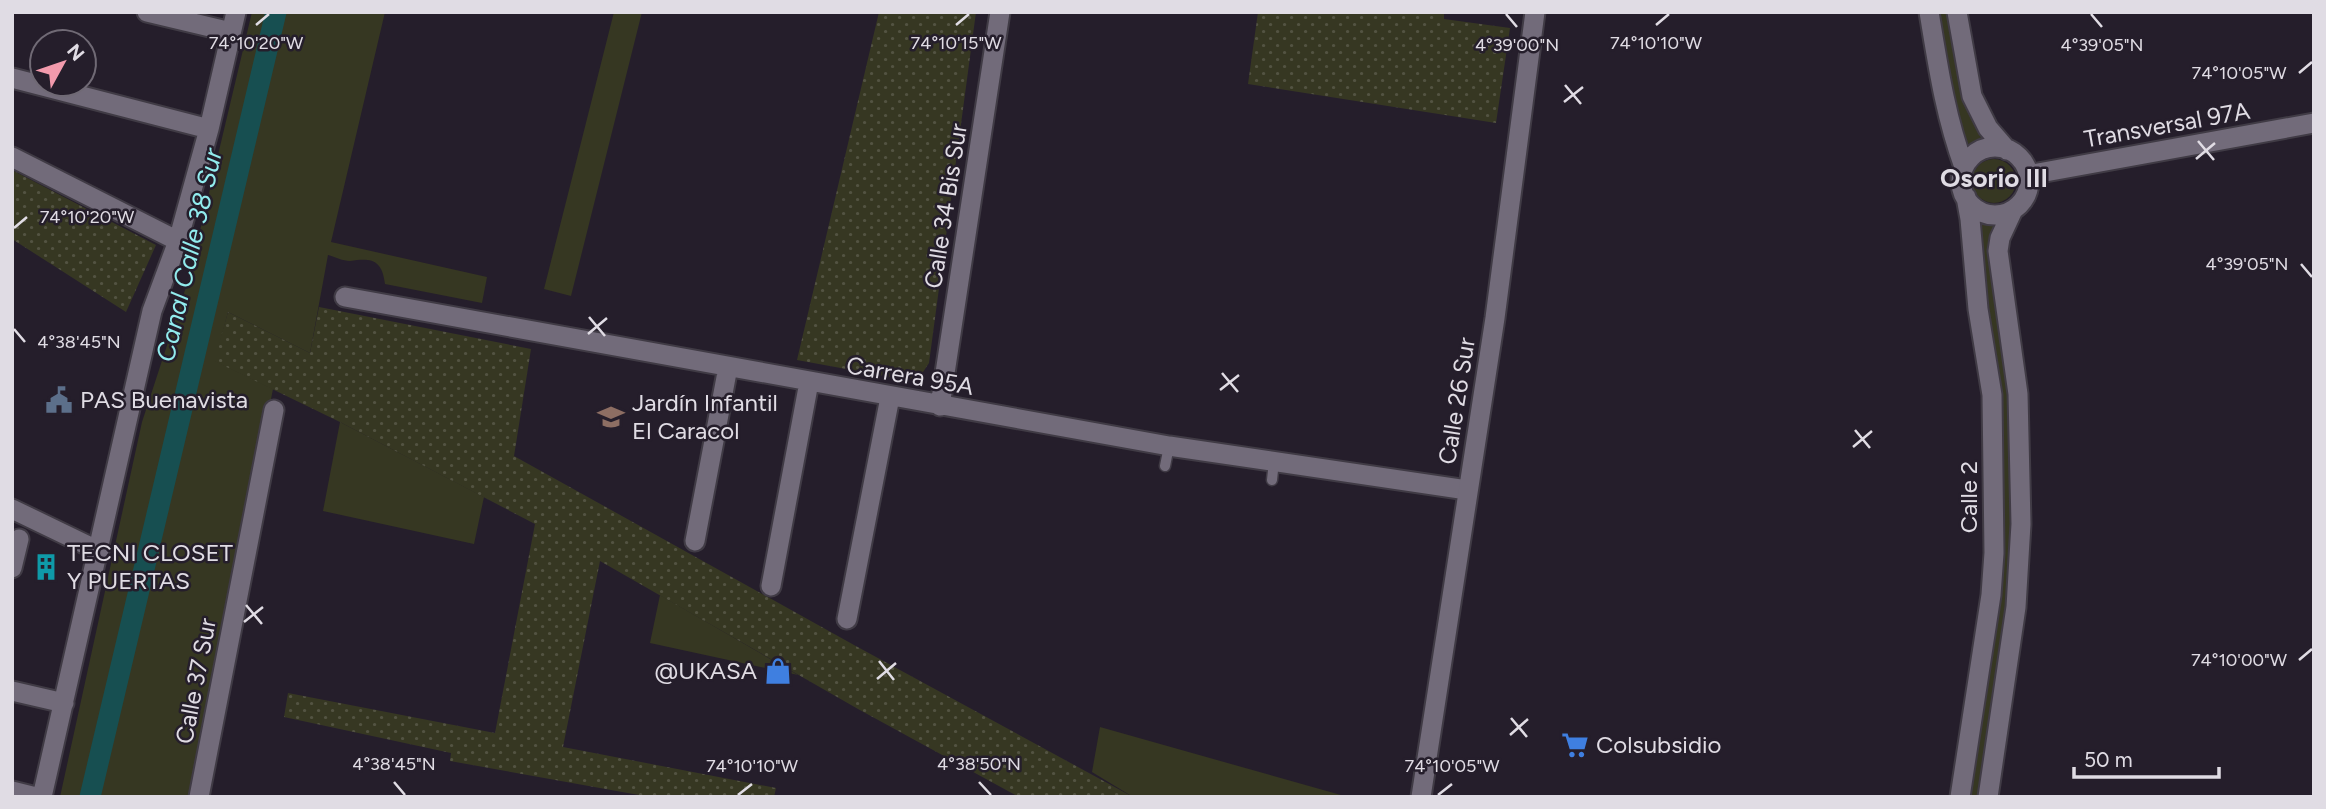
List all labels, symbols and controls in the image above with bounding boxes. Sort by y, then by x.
north arrow [28,28,98,98]
text: 74°10'20"W [209,32,304,54]
text: 74°10'15"W [911,32,1002,54]
text: 74°10'10"W [1610,32,1703,54]
text: 4°39'00"N [1475,34,1559,56]
text: 4°39'05"N [2061,34,2143,56]
text: N [62,39,89,65]
text: 74°10'05"W [2192,62,2287,84]
street label: Transversal 97A [2082,96,2253,153]
street label: Calle 34 Bis Sur [918,121,973,290]
water label: Canal Calle 38 Sur [149,144,229,365]
district label: Osorio III [1940,162,2048,194]
text: 74°10'20"W [40,206,135,228]
text: 4°39'05"N [2206,253,2288,275]
text: 4°38'45"N [37,331,121,353]
street label: Calle 26 Sur [1432,335,1481,467]
street label: Carrera 95A [844,350,977,401]
public building icon: PAS Buenavista [44,385,74,415]
place label: PAS Buenavista [80,385,248,414]
place label: Jardín Infantil El Caracol [632,388,778,445]
school or university icon: Jardín Infantil El Caracol [596,402,626,432]
street label: Calle 2 [1954,461,1983,533]
place label: TECNI CLOSET Y PUERTAS [67,538,233,595]
building icon: TECNI CLOSET Y PUERTAS [31,552,61,582]
street label: Calle 37 Sur [169,616,222,746]
text: 74°10'00"W [2191,649,2288,671]
place label: @UKASA [654,656,758,685]
shop icon: @UKASA [763,656,793,686]
supermarket icon: Colsubsidio [1560,730,1590,760]
place label: Colsubsidio [1596,730,1721,759]
scale bar [2074,736,2219,780]
text: 50 m [2084,747,2133,772]
text: 4°38'45"N [352,753,436,775]
text: 4°38'50"N [937,753,1021,775]
text: 74°10'10"W [706,755,799,777]
text: 74°10'05"W [1405,755,1500,777]

